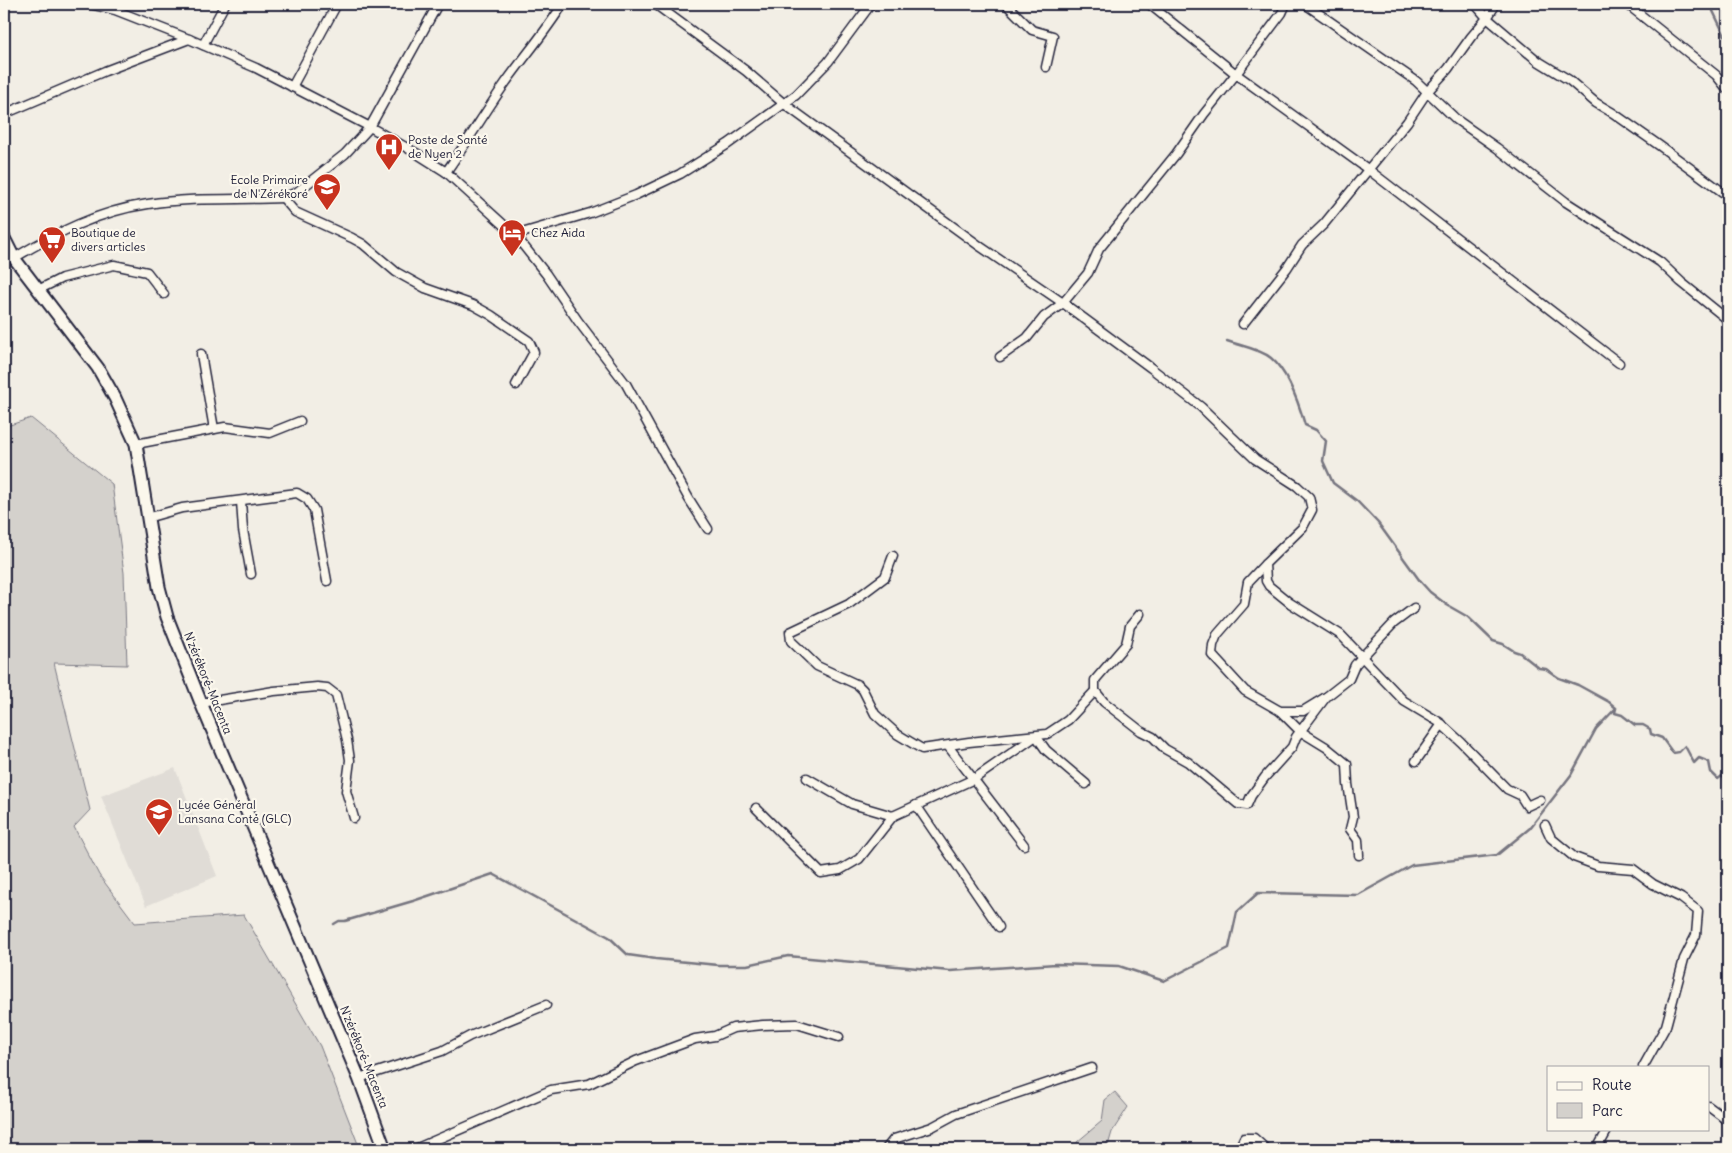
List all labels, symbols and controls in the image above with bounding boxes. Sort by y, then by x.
hospital icon: Poste de Santé de Nyen 2 [374,132,404,171]
place label: Poste de Santé de Nyen 2 [408,132,487,161]
place label: Ecole Primaire de N'Zérékoré [231,172,308,201]
school or university icon: Ecole Primaire de N'Zérékoré [312,172,342,211]
hotel icon: Chez Aida [497,218,527,257]
supermarket icon: Boutique de divers articles [37,225,67,264]
place label: Boutique de divers articles [71,225,145,254]
place label: Chez Aida [531,225,585,240]
street label: N'zérékoré-Macenta [181,629,236,736]
school or university icon: Lycée Général Lansana Conté (GLC) [144,797,174,836]
place label: Lycée Général Lansana Conté (GLC) [178,797,292,826]
street label: N'zérékoré-Macenta [337,1003,392,1110]
legend [1547,1066,1710,1130]
text: Route [1592,1075,1632,1094]
text: Parc [1592,1101,1623,1120]

